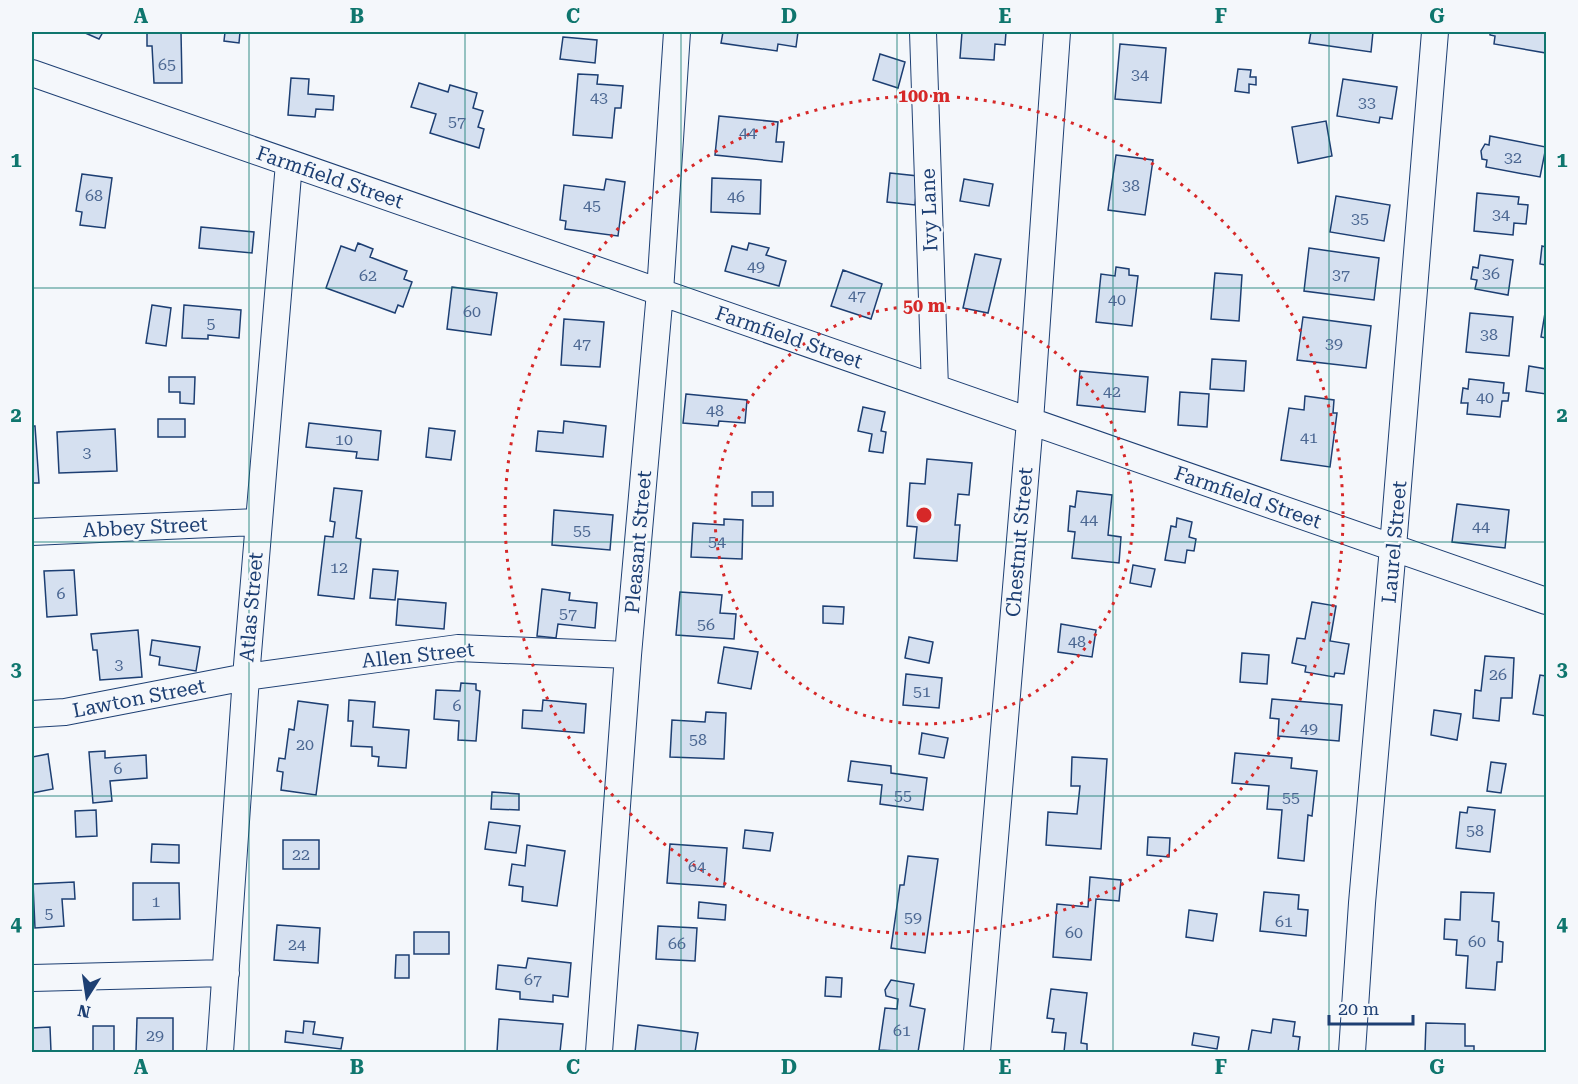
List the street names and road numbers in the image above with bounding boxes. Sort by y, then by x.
street label: Farmfield Street [253,141,407,214]
street label: Ivy Lane [916,168,942,252]
street label: Farmfield Street [712,301,866,374]
street label: Farmfield Street [1171,461,1325,534]
street label: Chestnut Street [1000,466,1038,618]
street label: Pleasant Street [620,469,656,615]
street label: Laurel Street [1377,479,1411,604]
street label: Abbey Street [82,512,209,542]
street label: Atlas Street [234,551,268,663]
street label: Allen Street [361,637,476,673]
street label: Lawton Street [70,673,208,723]

